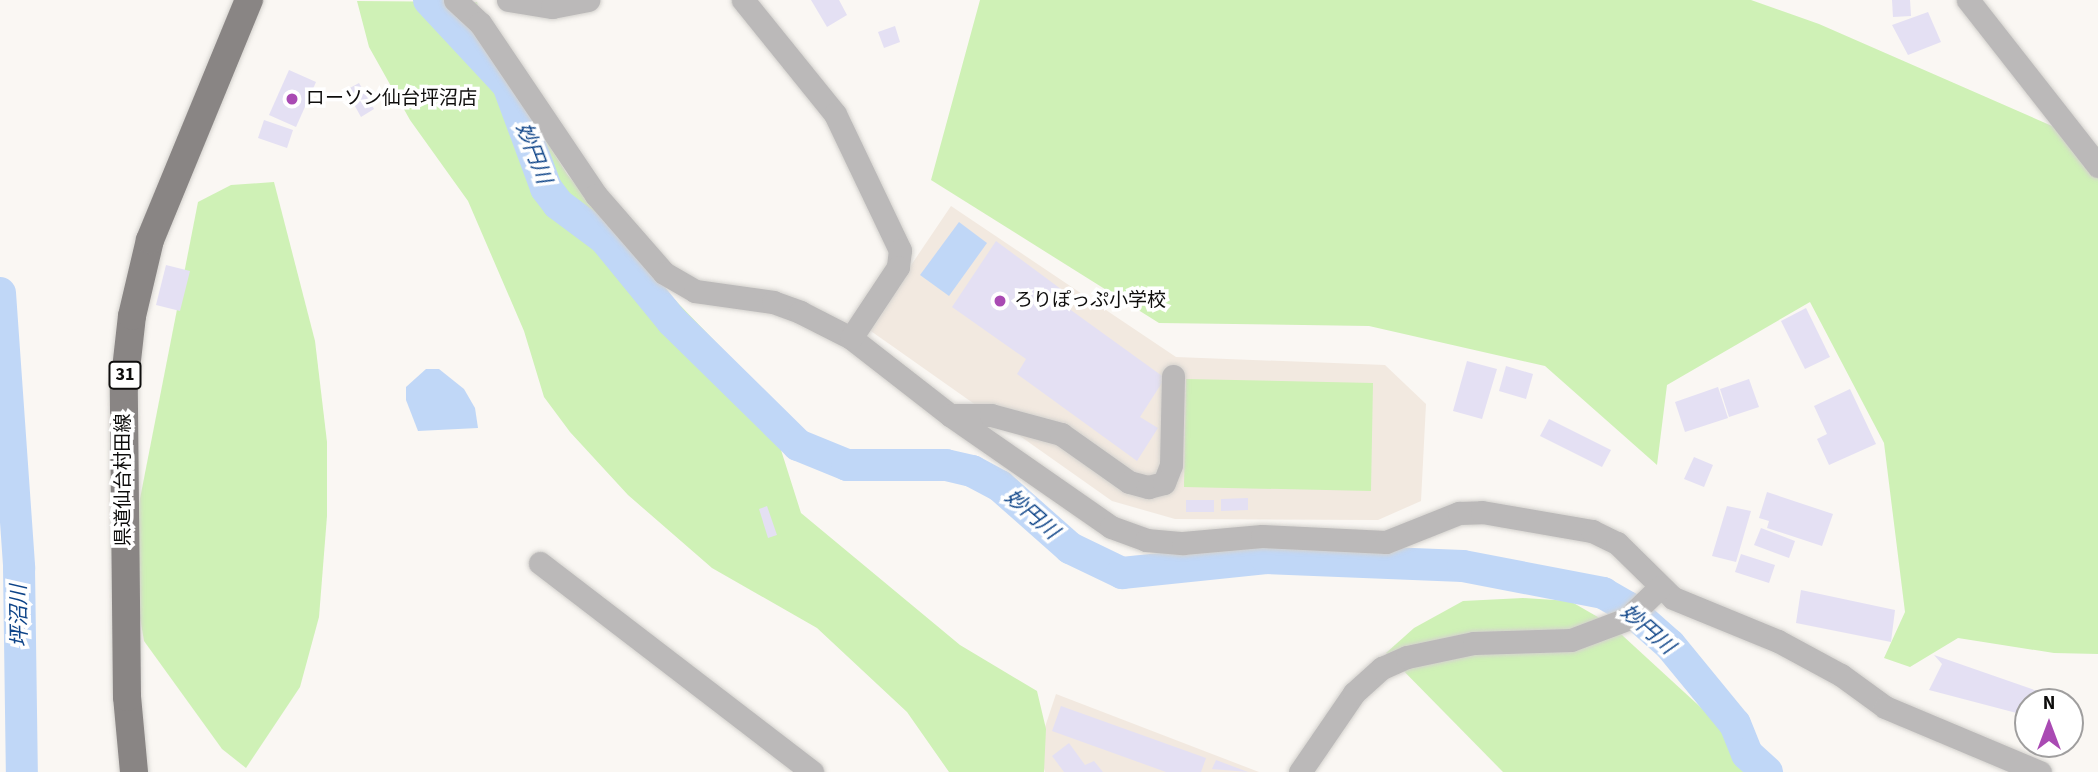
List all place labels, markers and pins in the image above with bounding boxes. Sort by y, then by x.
place label: ローソン仙台坪沼店 [306,88,477,110]
marker: ローソン仙台坪沼店 [284,91,300,107]
place label: ろりぽっぷ小学校 [1014,290,1166,312]
marker: ろりぽっぷ小学校 [992,293,1008,309]

